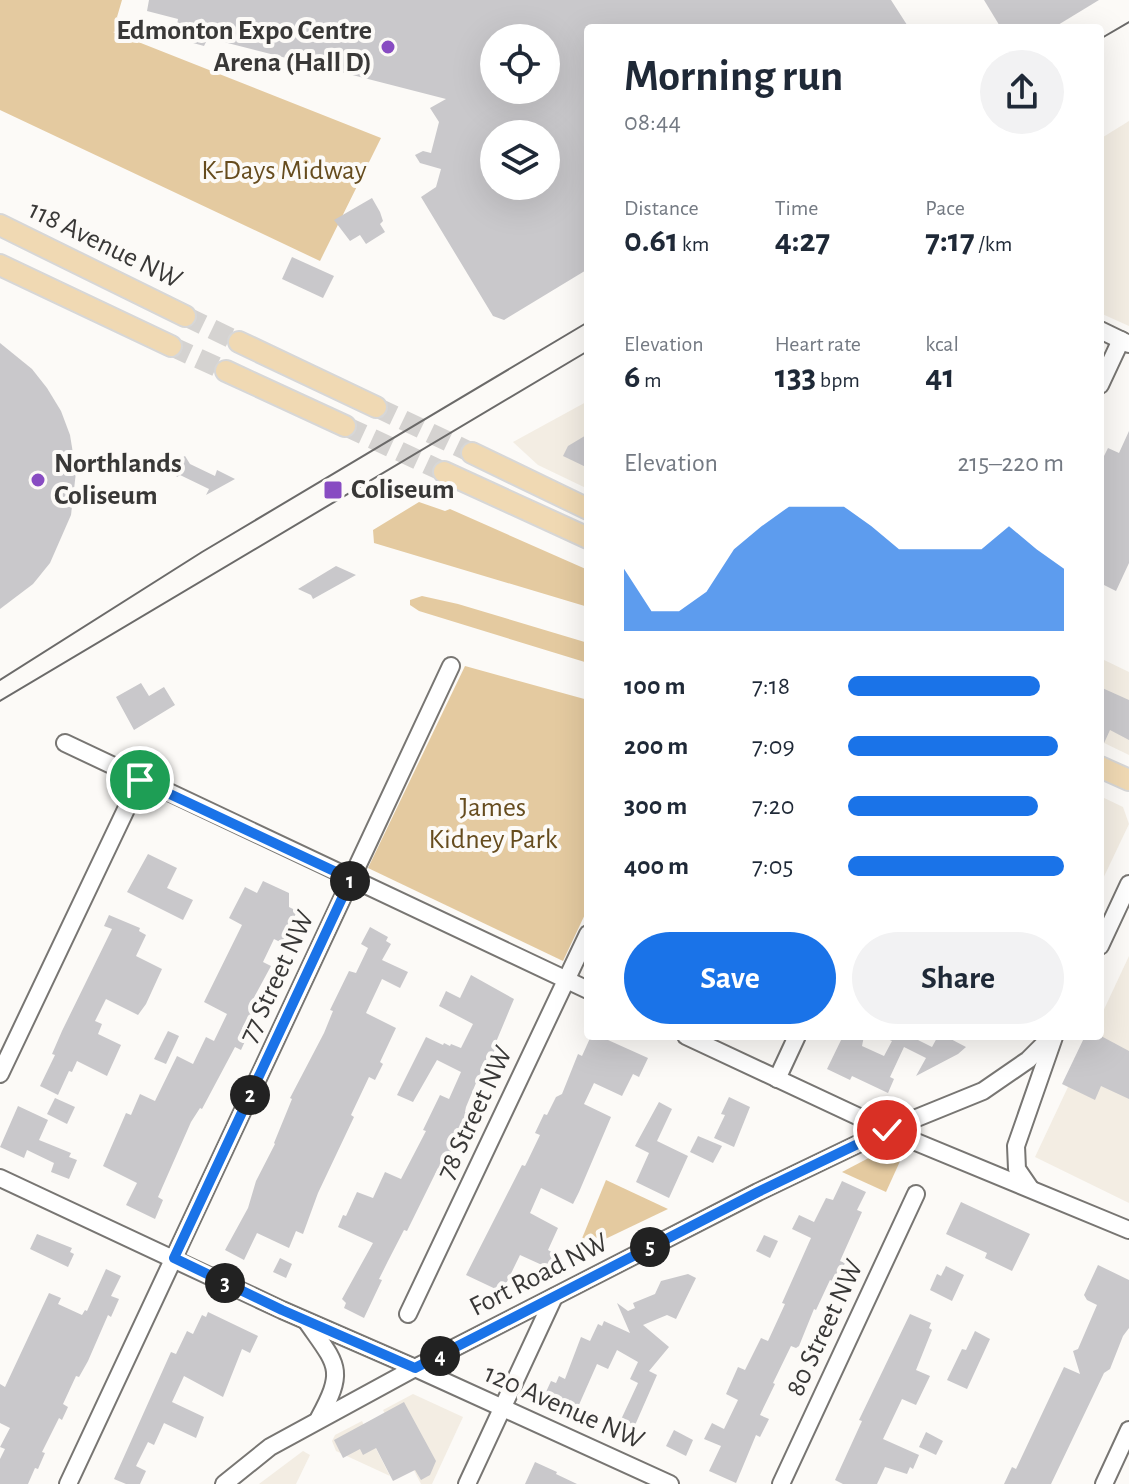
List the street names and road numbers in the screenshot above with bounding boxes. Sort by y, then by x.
street label: 118 Avenue NW [24,196,186,294]
street label: 77 Street NW [234,907,320,1047]
street label: 78 Street NW [432,1042,518,1184]
street label: Fort Road NW [465,1228,613,1322]
street label: 80 Street NW [781,1256,869,1400]
street label: 120 Avenue NW [480,1359,648,1455]

